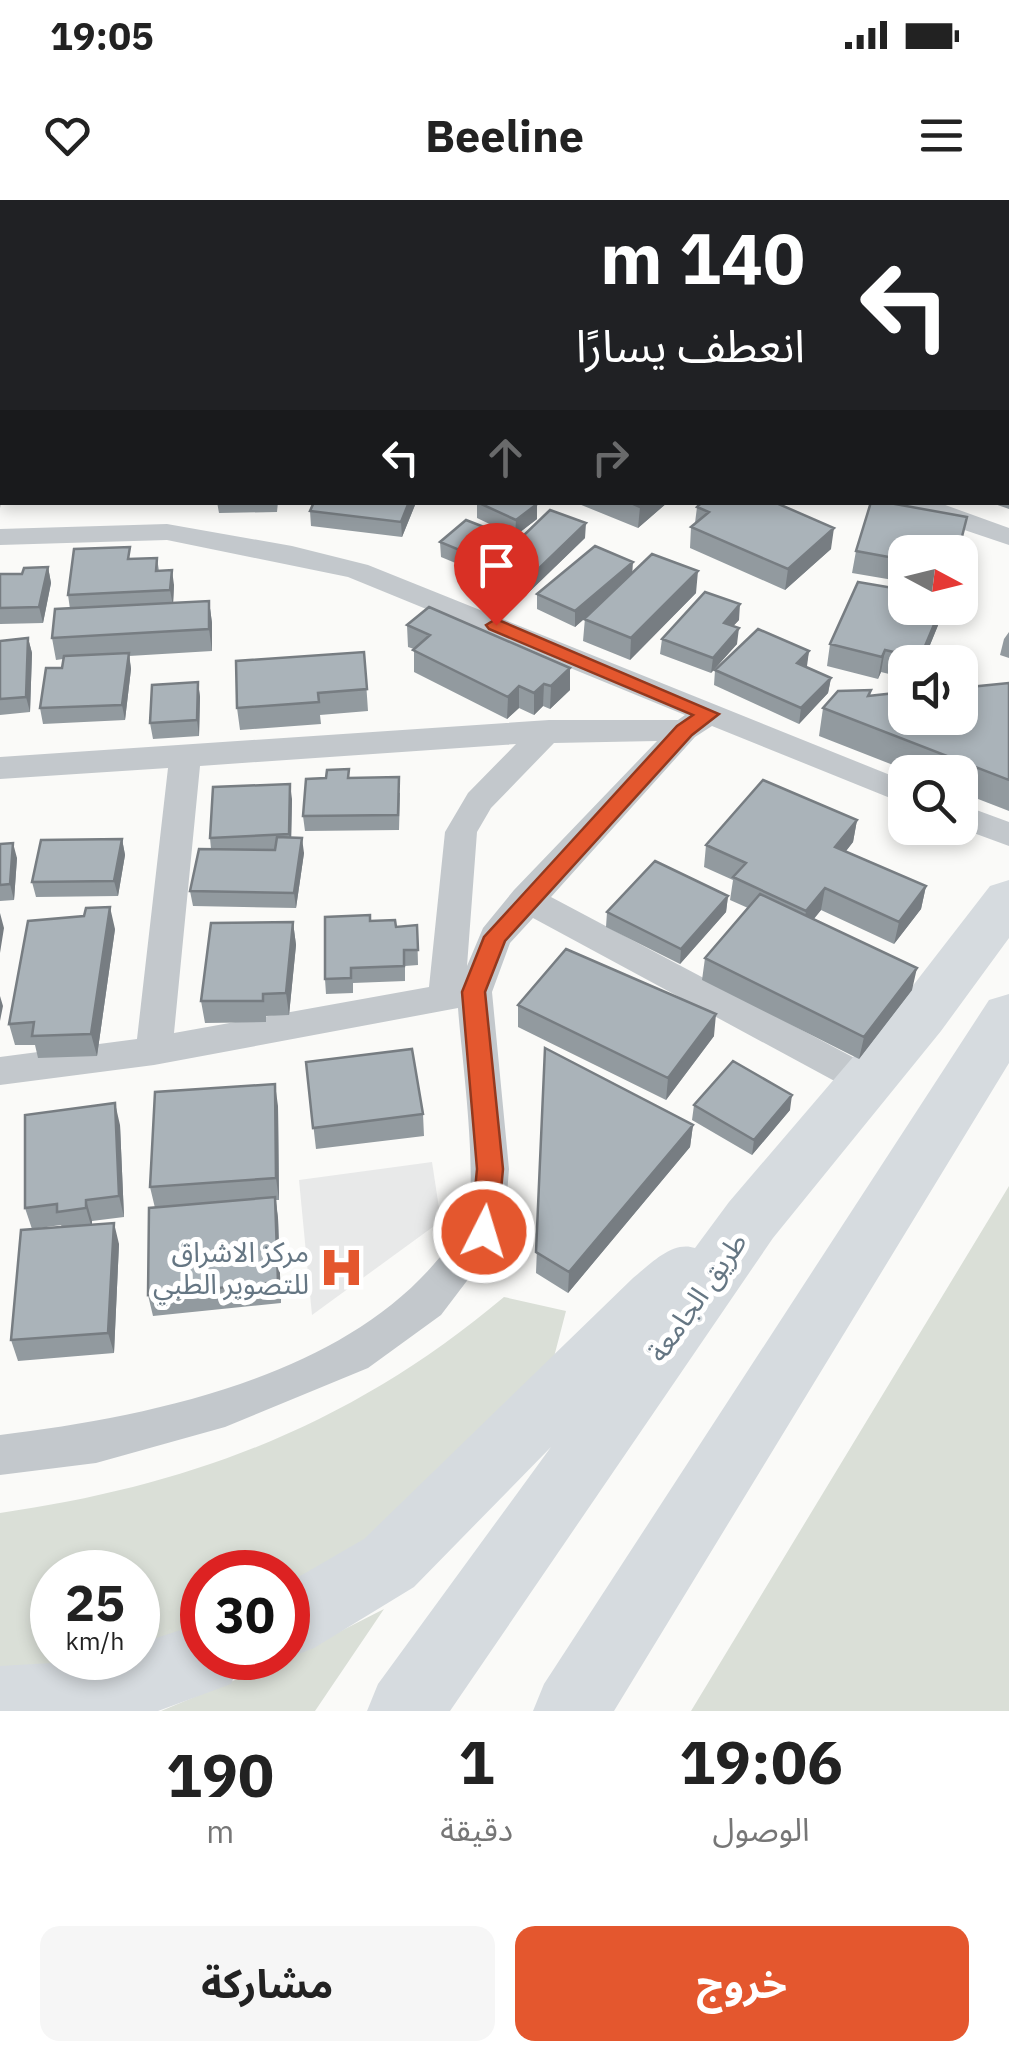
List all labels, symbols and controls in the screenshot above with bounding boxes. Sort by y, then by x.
text: 19:05 [50,11,154,60]
text: Beeline [425,106,584,164]
icon: heart [40,108,95,163]
icon: menu [914,108,969,163]
text: 140 m [600,212,805,303]
icon: left [840,240,970,370]
text: انعطف يسارًا [576,316,805,374]
icon: left [373,430,428,485]
icon: ahead [478,430,533,485]
icon: right [583,430,638,485]
pin [454,523,539,626]
north arrow [888,535,978,625]
map controls [888,535,978,845]
icon: arrive [469,538,524,593]
button: sound [888,645,978,735]
button: search [888,755,978,845]
position arrow [432,1180,536,1284]
street label: طريق الجامعة [639,1225,755,1369]
place label: مركز الاشراق للتصوير الطبي [153,1233,309,1305]
hospital icon: مركز الاشراق للتصوير الطبي [318,1244,366,1292]
speed limit sign: 30 [180,1550,310,1680]
text: 25 [65,1570,125,1635]
text: km/h [66,1624,124,1657]
text: 1 [459,1722,495,1801]
text: 19:06 [679,1722,843,1801]
text: 190 [166,1735,274,1814]
text: دقيقة [440,1808,513,1850]
text: الوصول [712,1808,810,1850]
text: m [206,1810,234,1852]
button: مشاركة [40,1926,495,2041]
button: خروج [515,1926,969,2041]

